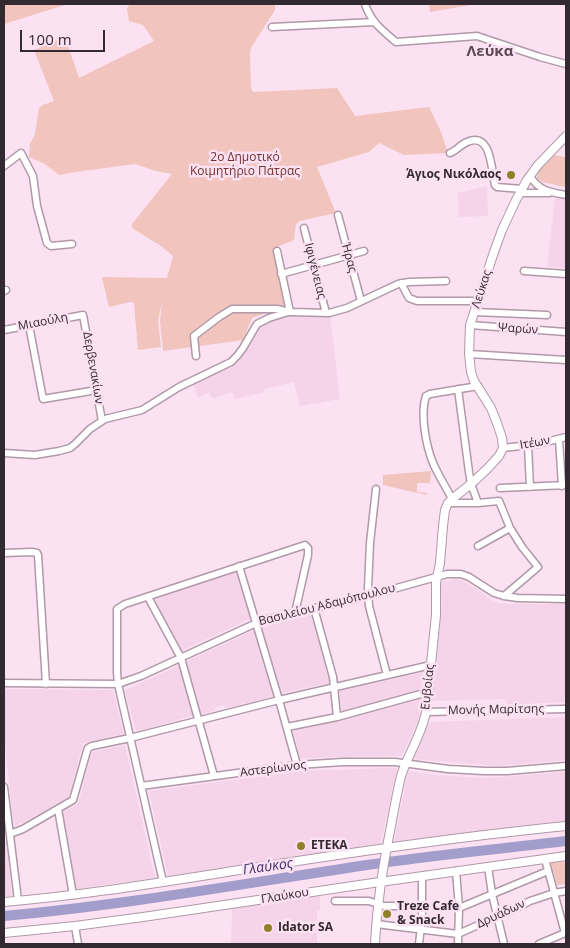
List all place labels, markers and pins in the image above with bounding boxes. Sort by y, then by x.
place label: Άγιος Νικόλαος [406,168,501,182]
marker: Άγιος Νικόλαος [505,169,517,181]
place label: ΕΤΕΚΑ [311,839,348,853]
marker: ΕΤΕΚΑ [295,840,307,852]
place label: Treze Cafe & Snack [397,900,459,928]
marker: Treze Cafe & Snack [381,908,393,920]
place label: Idator SA [278,921,333,935]
marker: Idator SA [262,922,274,934]

